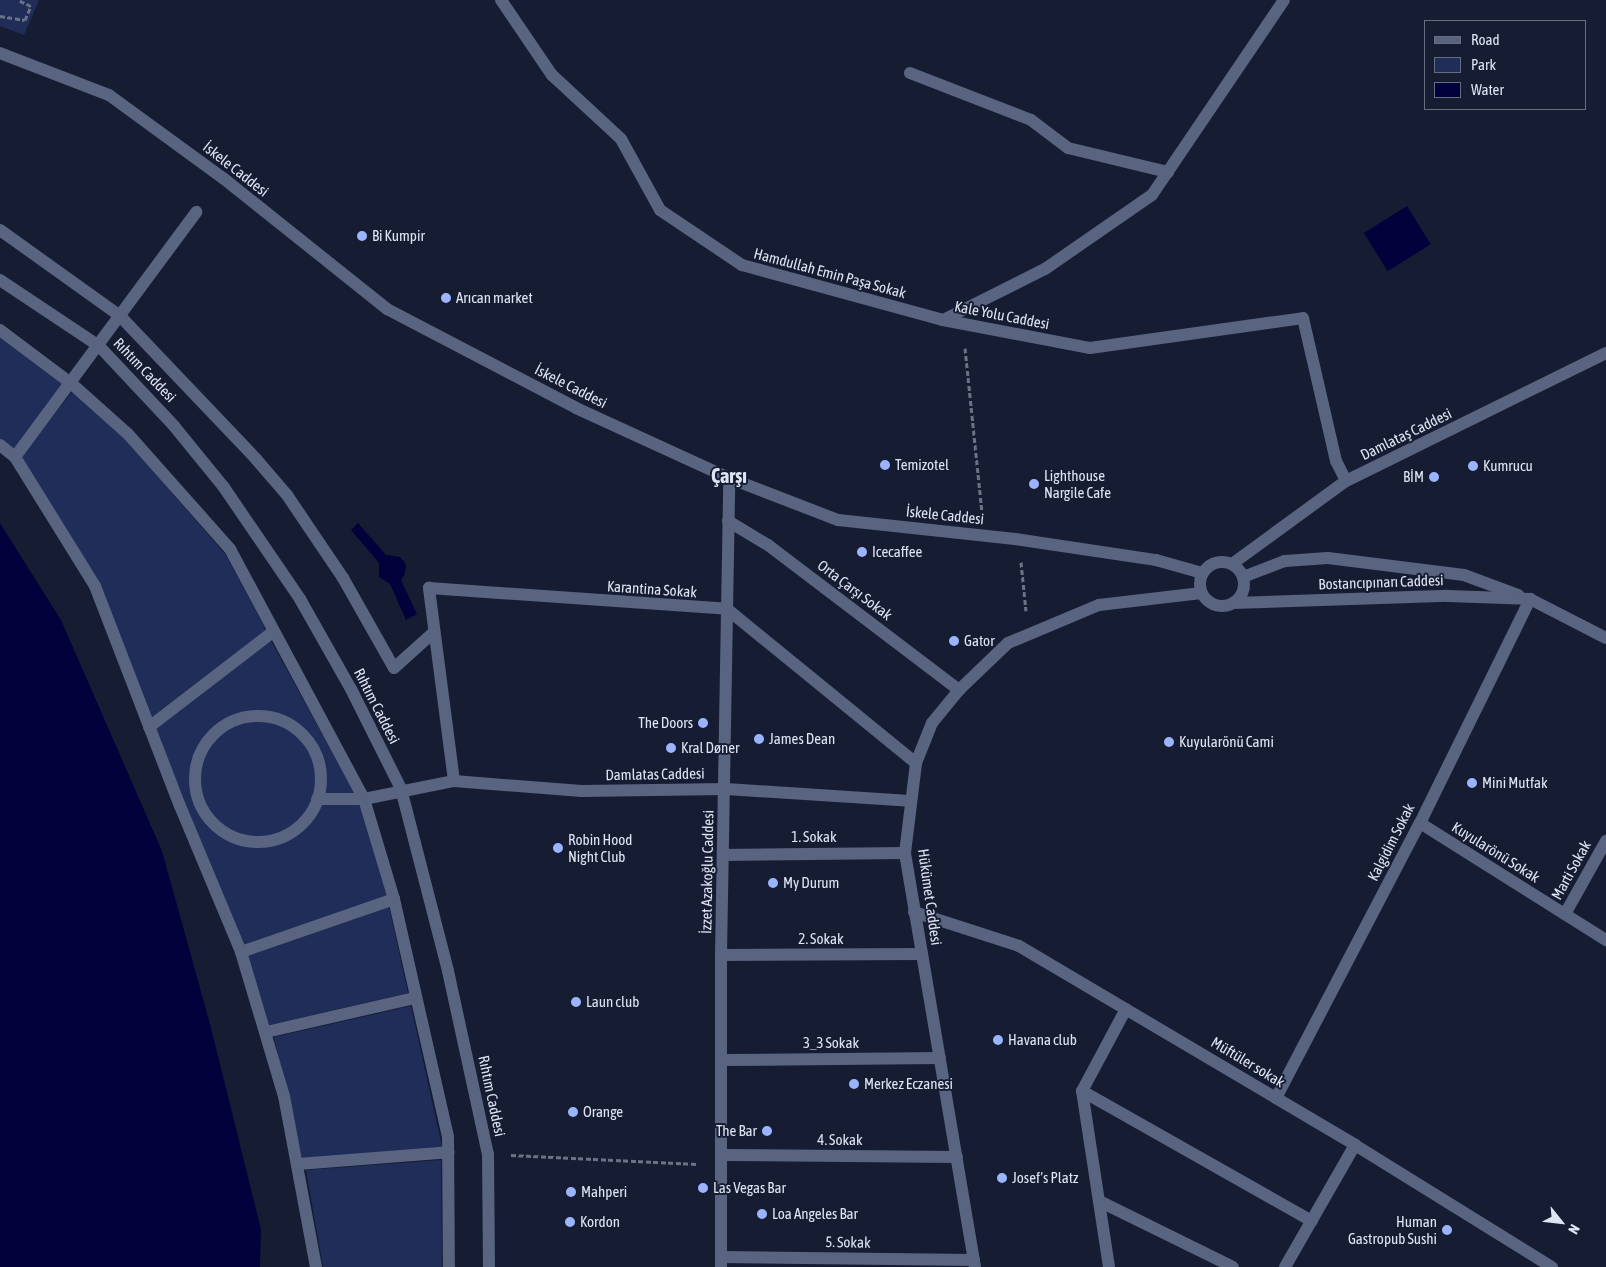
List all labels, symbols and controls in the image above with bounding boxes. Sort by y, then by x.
legend [1424,20,1586,110]
text: Road [1471,31,1500,48]
text: Park [1471,56,1496,73]
text: Water [1471,81,1504,98]
street label: İskele Caddesi [200,138,272,200]
place label: Bi Kumpir [372,227,425,245]
marker: Bi Kumpir [356,230,368,242]
street label: Hamdullah Emin Paşa Sokak [752,244,908,302]
place label: Arıcan market [456,289,533,307]
marker: Arıcan market [440,292,452,304]
street label: Kale Yolu Caddesi [953,297,1051,333]
street label: Rıhtım Caddesi [110,334,180,406]
street label: İskele Caddesi [532,360,610,412]
street label: Damlataş Caddesi [1357,404,1455,464]
place label: Temizotel [895,456,949,474]
place label: Kumrucu [1483,457,1533,475]
marker: Temizotel [879,459,891,471]
marker: Kumrucu [1467,460,1479,472]
district label: Çarşı [711,463,747,487]
place label: Lighthouse Nargile Cafe [1044,466,1111,501]
place label: BİM [1403,468,1424,486]
marker: BİM [1428,471,1440,483]
marker: Lighthouse Nargile Cafe [1028,478,1040,490]
street label: İskele Caddesi [905,502,985,528]
place label: Icecaffee [872,543,922,561]
marker: Icecaffee [856,546,868,558]
street label: Orta Çarşı Sokak [814,556,896,624]
street label: Bostancıpınarı Caddesi [1318,571,1444,593]
street label: Karantina Sokak [606,577,698,601]
place label: Gator [964,632,995,650]
marker: Gator [948,635,960,647]
street label: Rıhtım Caddesi [350,665,404,747]
place label: The Doors [638,714,693,732]
marker: The Doors [697,717,709,729]
place label: James Dean [769,730,835,748]
marker: James Dean [753,733,765,745]
place label: Kuyularönü Cami [1179,733,1274,751]
marker: Kuyularönü Cami [1163,736,1175,748]
place label: Kral Døner [681,739,739,757]
marker: Kral Døner [665,742,677,754]
street label: Damlatas Caddesi [605,764,705,784]
place label: Mini Mutfak [1482,774,1548,792]
marker: Mini Mutfak [1466,777,1478,789]
street label: Kalgidim Sokak [1364,800,1418,884]
street label: İzzet Azakoğlu Caddesi [697,810,717,934]
street label: Kuyularönü Sokak [1449,818,1543,886]
street label: 1. Sokak [791,828,837,846]
place label: Robin Hood Night Club [568,830,632,865]
street label: Marti Sokak [1547,837,1595,903]
marker: Robin Hood Night Club [552,842,564,854]
street label: Hükümet Caddesi [914,848,946,946]
place label: My Durum [783,874,839,892]
marker: My Durum [767,877,779,889]
street label: 2. Sokak [798,930,844,948]
place label: Laun club [586,993,639,1011]
marker: Laun club [570,996,582,1008]
place label: Havana club [1008,1031,1077,1049]
street label: Müftüler sokak [1208,1033,1288,1091]
street label: 3_3 Sokak [803,1034,859,1052]
marker: Havana club [992,1034,1004,1046]
street label: Rıhtım Caddesi [475,1054,509,1138]
place label: Merkez Eczanesi [864,1075,953,1093]
marker: Merkez Eczanesi [848,1078,860,1090]
place label: Orange [583,1103,623,1121]
marker: Orange [567,1106,579,1118]
place label: The Bar [716,1122,757,1140]
marker: The Bar [761,1125,773,1137]
street label: 4. Sokak [817,1131,863,1149]
place label: Josef’s Platz [1012,1169,1078,1187]
marker: Josef’s Platz [996,1172,1008,1184]
place label: Las Vegas Bar [713,1179,786,1197]
marker: Las Vegas Bar [697,1182,709,1194]
place label: Mahperi [581,1183,627,1201]
marker: Mahperi [565,1186,577,1198]
north arrow [1536,1197,1586,1247]
place label: Loa Angeles Bar [772,1205,858,1223]
marker: Loa Angeles Bar [756,1208,768,1220]
place label: Human Gastropub Sushi [1348,1212,1437,1247]
place label: Kordon [580,1213,620,1231]
marker: Kordon [564,1216,576,1228]
text: N [1565,1222,1583,1237]
marker: Human Gastropub Sushi [1441,1224,1453,1236]
street label: 5. Sokak [825,1233,871,1251]

